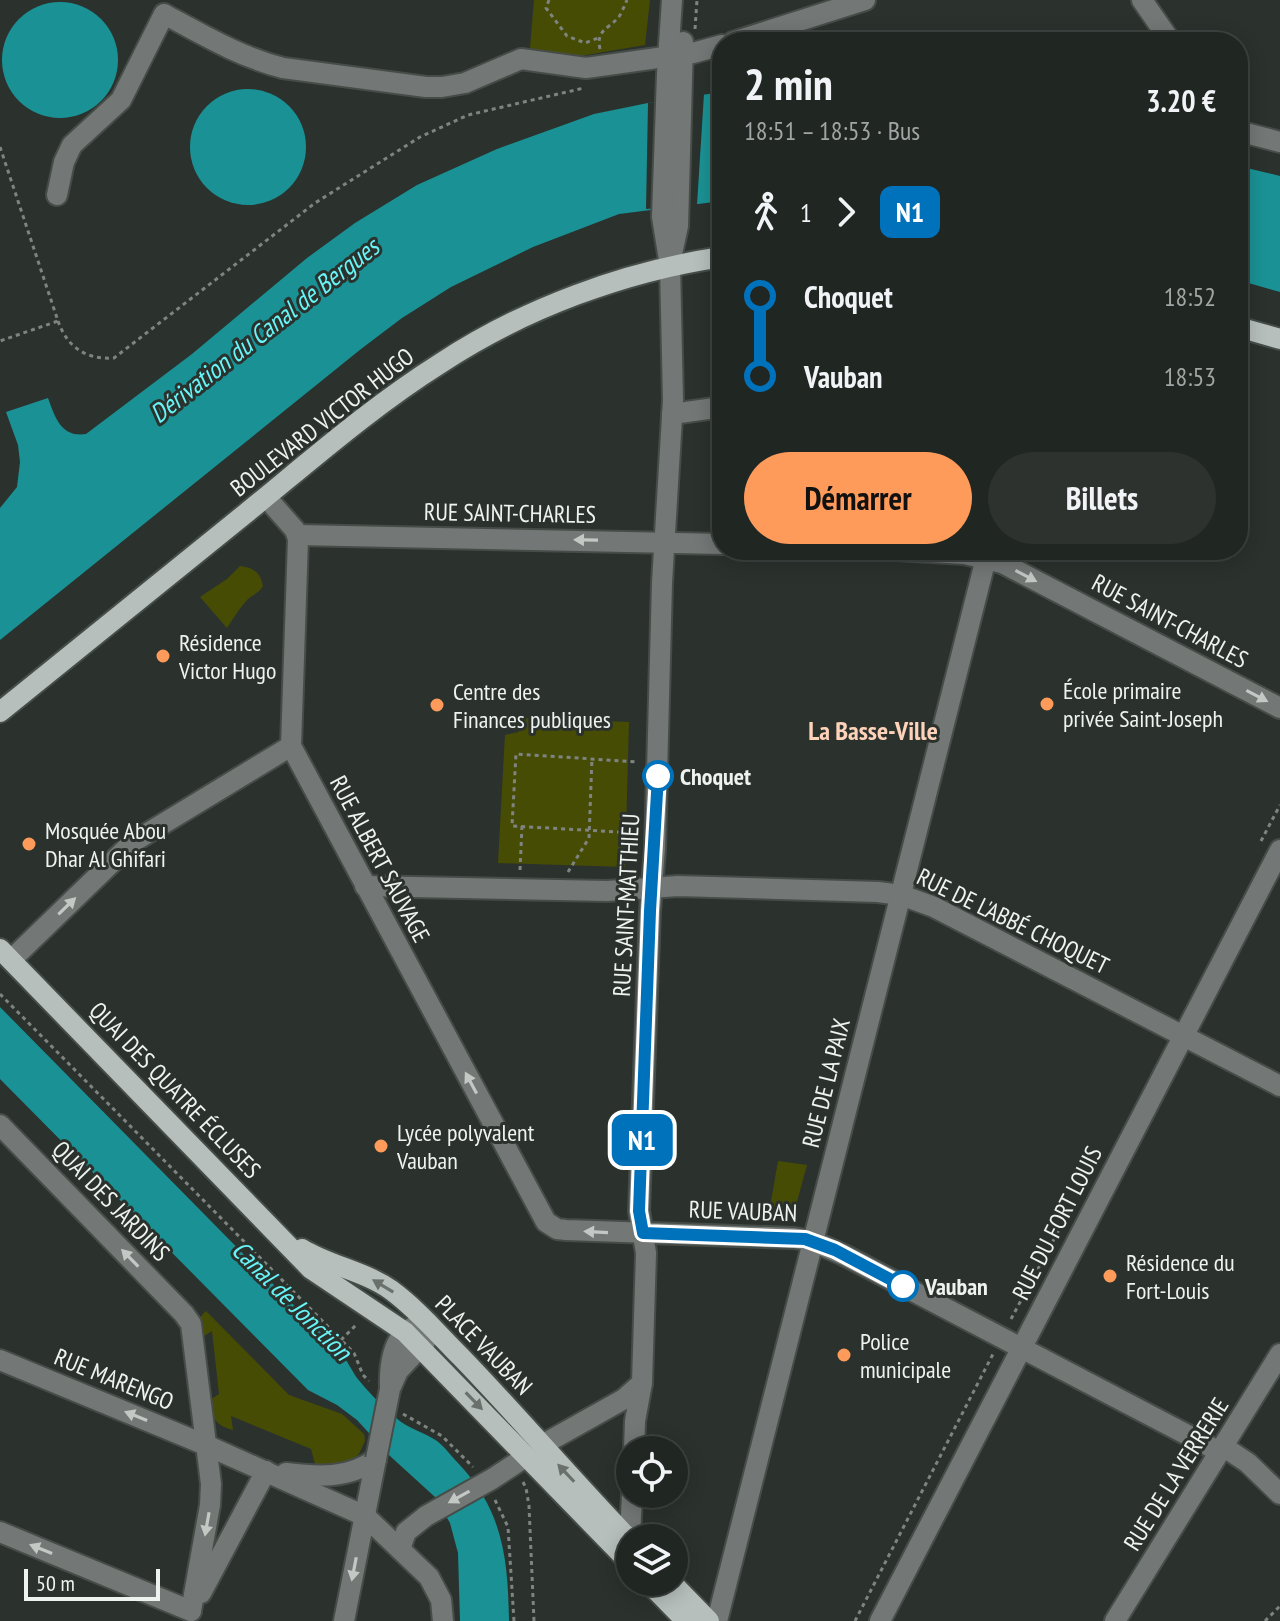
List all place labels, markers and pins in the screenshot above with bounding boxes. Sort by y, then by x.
place label: Résidence Victor Hugo [178,627,276,686]
marker: Résidence Victor Hugo [154,647,172,665]
place label: École primaire privée Saint-Joseph [1063,675,1223,734]
place label: Centre des Finances publiques [453,676,611,735]
marker: École primaire privée Saint-Joseph [1038,695,1056,713]
marker: Centre des Finances publiques [428,696,446,714]
marker: Choquet [643,761,673,791]
place label: Choquet [680,761,751,792]
place label: Mosquée Abou Dhar Al Ghifari [45,815,166,874]
marker: Mosquée Abou Dhar Al Ghifari [20,835,38,853]
place label: Lycée polyvalent Vauban [396,1117,535,1176]
marker: Lycée polyvalent Vauban [372,1137,390,1155]
place label: Résidence du Fort-Louis [1126,1247,1235,1306]
marker: Résidence du Fort-Louis [1101,1267,1119,1285]
marker: Vauban [888,1271,918,1301]
place label: Vauban [924,1271,988,1302]
place label: Police municipale [860,1326,951,1385]
marker: Police municipale [835,1346,853,1364]

